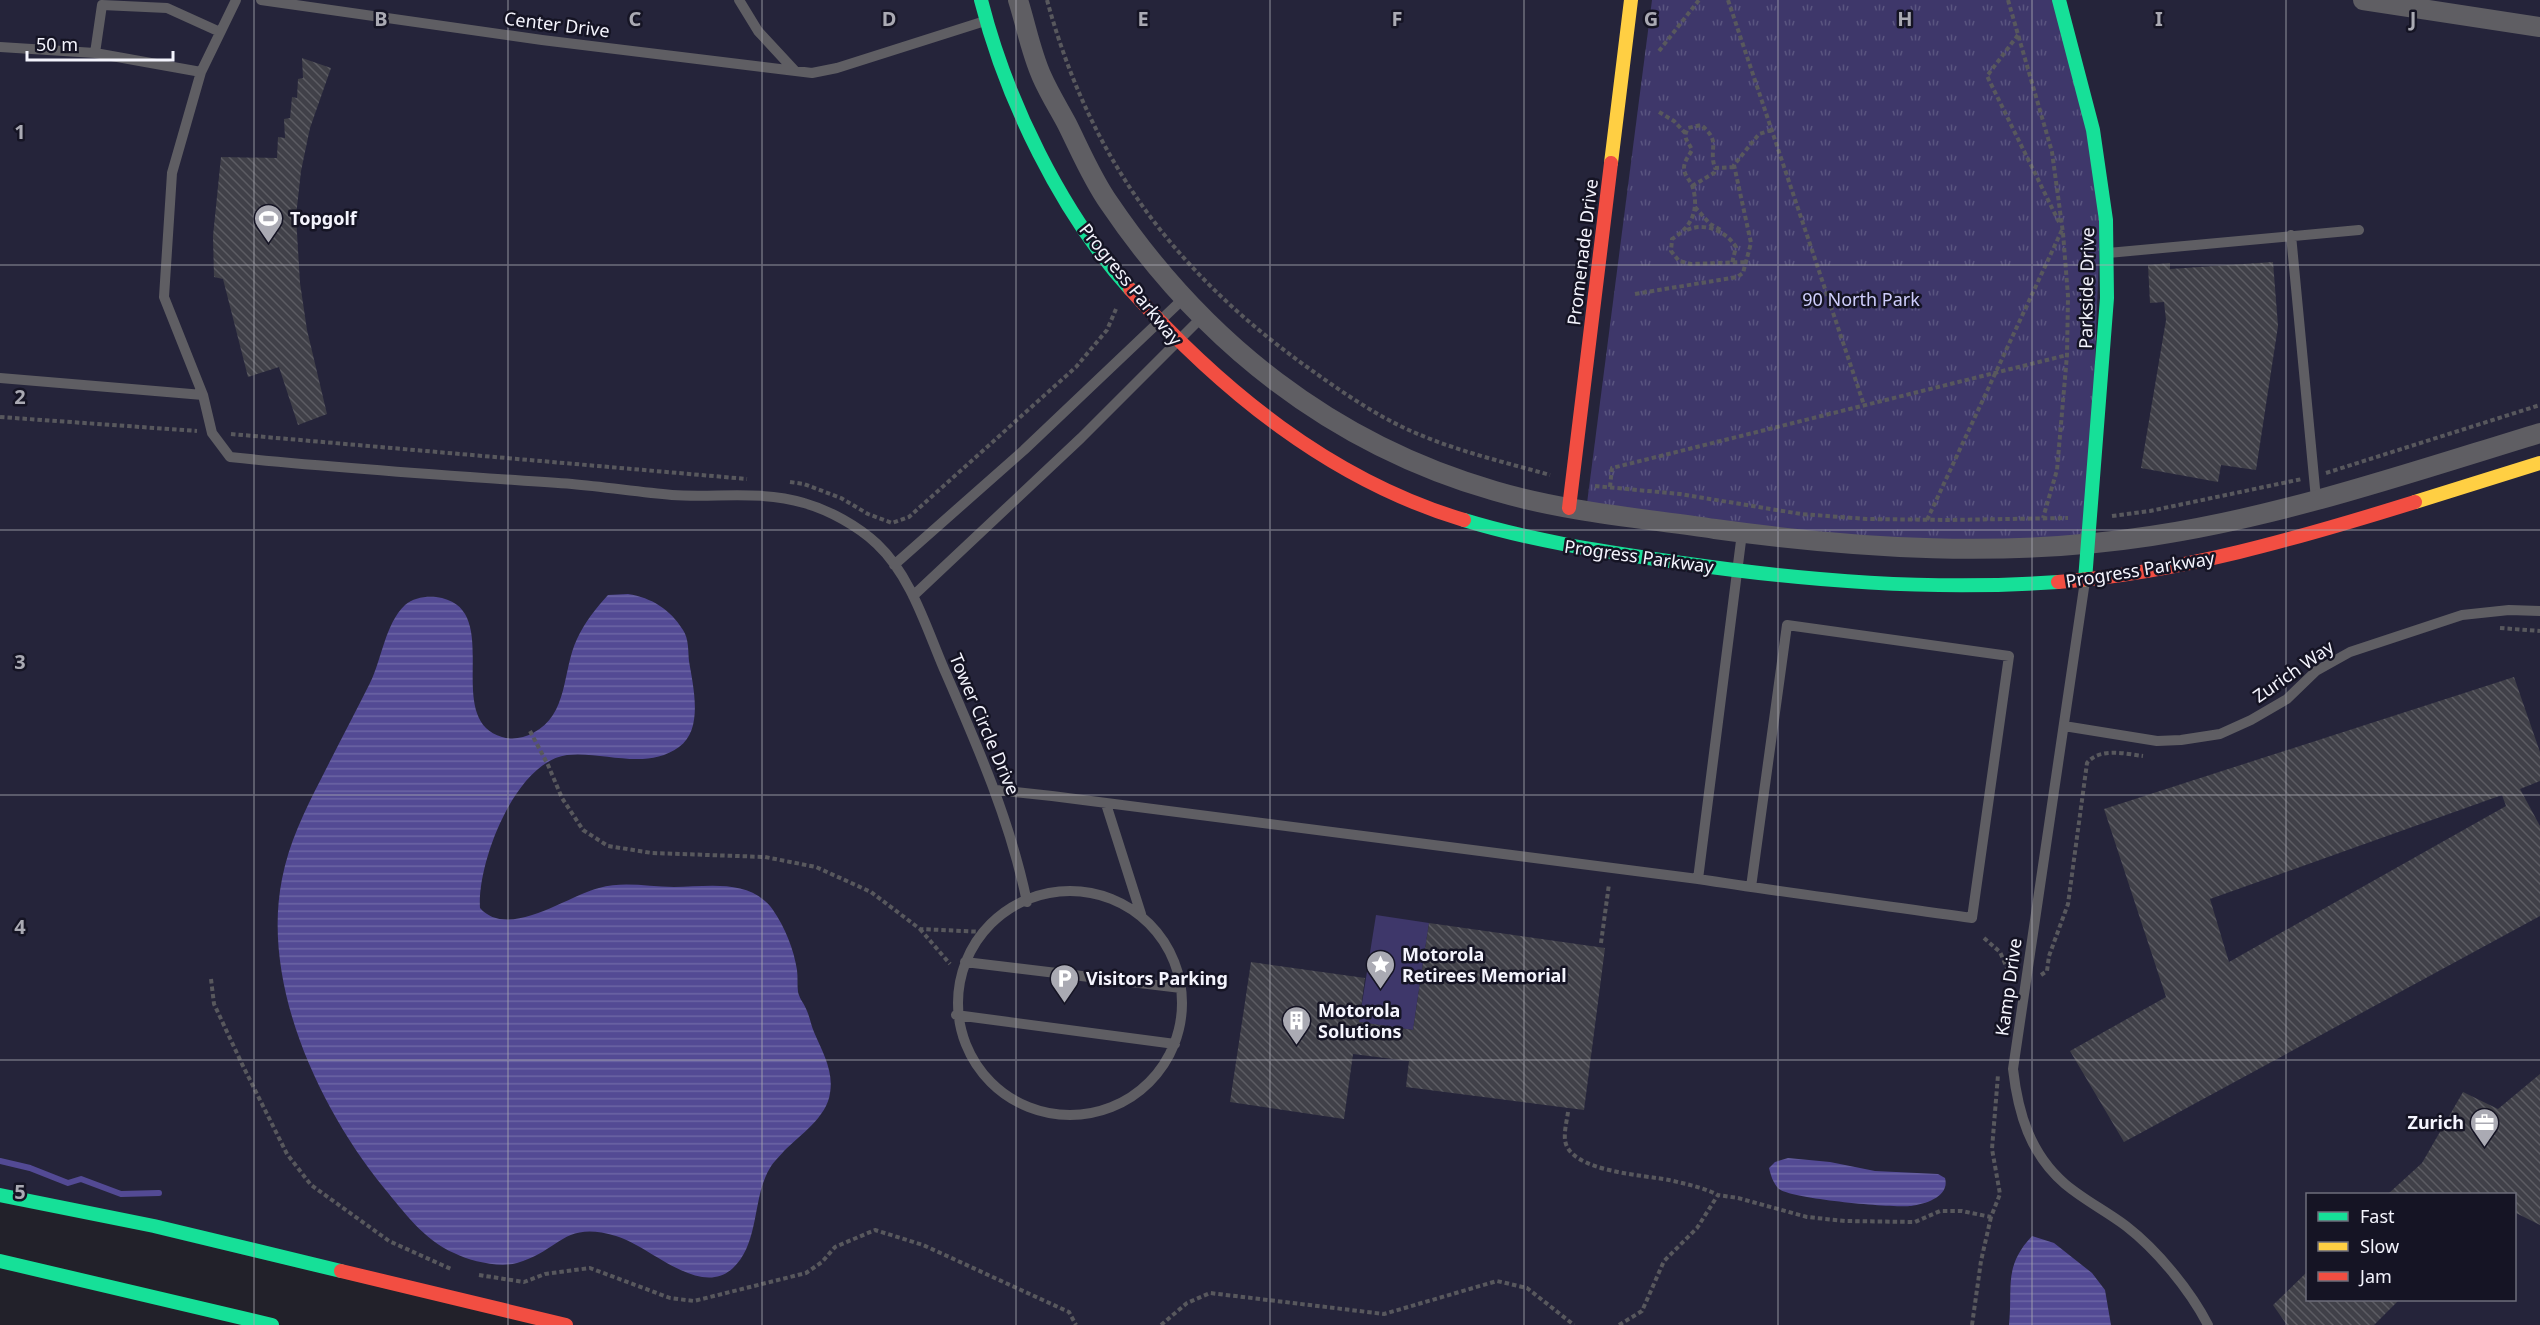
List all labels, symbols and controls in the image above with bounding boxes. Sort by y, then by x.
text: B [374,5,388,32]
text: C [629,5,642,32]
text: D [882,5,896,32]
text: E [1137,5,1149,32]
text: F [1392,5,1402,32]
text: G [1644,5,1658,32]
text: H [1897,5,1913,32]
text: I [2155,5,2163,32]
text: J [2408,5,2416,32]
street label: Center Drive [503,6,611,42]
scale bar [27,24,172,62]
text: 50 m [36,32,78,56]
text: 1 [14,118,26,145]
street label: Promenade Drive [1561,177,1603,327]
sports icon: Topgolf [253,202,285,244]
place label: Topgolf [290,206,358,230]
street label: Progress Parkway [1074,218,1188,351]
street label: Parkside Drive [2073,227,2099,349]
park label: 90 North Park [1802,287,1920,311]
text: 2 [14,383,26,410]
street label: Progress Parkway [1563,534,1716,578]
street label: Progress Parkway [2064,545,2217,593]
street label: Zurich Way [2248,634,2339,708]
text: 3 [14,648,26,675]
street label: Tower Circle Drive [944,650,1026,798]
text: 4 [14,913,26,940]
street label: Kamp Drive [1989,937,2027,1037]
place label: Motorola Retirees Memorial [1402,942,1567,987]
place icon: Motorola Retirees Memorial [1365,948,1397,990]
parking icon: Visitors Parking [1049,962,1081,1004]
place label: Visitors Parking [1086,966,1228,990]
place label: Motorola Solutions [1318,998,1401,1043]
building icon: Motorola Solutions [1281,1004,1313,1046]
office icon: Zurich [2469,1106,2501,1148]
place label: Zurich [2407,1110,2464,1134]
text: 5 [14,1178,26,1205]
legend [2306,1193,2516,1301]
text: Fast [2360,1204,2395,1228]
text: Slow [2360,1234,2399,1258]
text: Jam [2358,1264,2392,1288]

